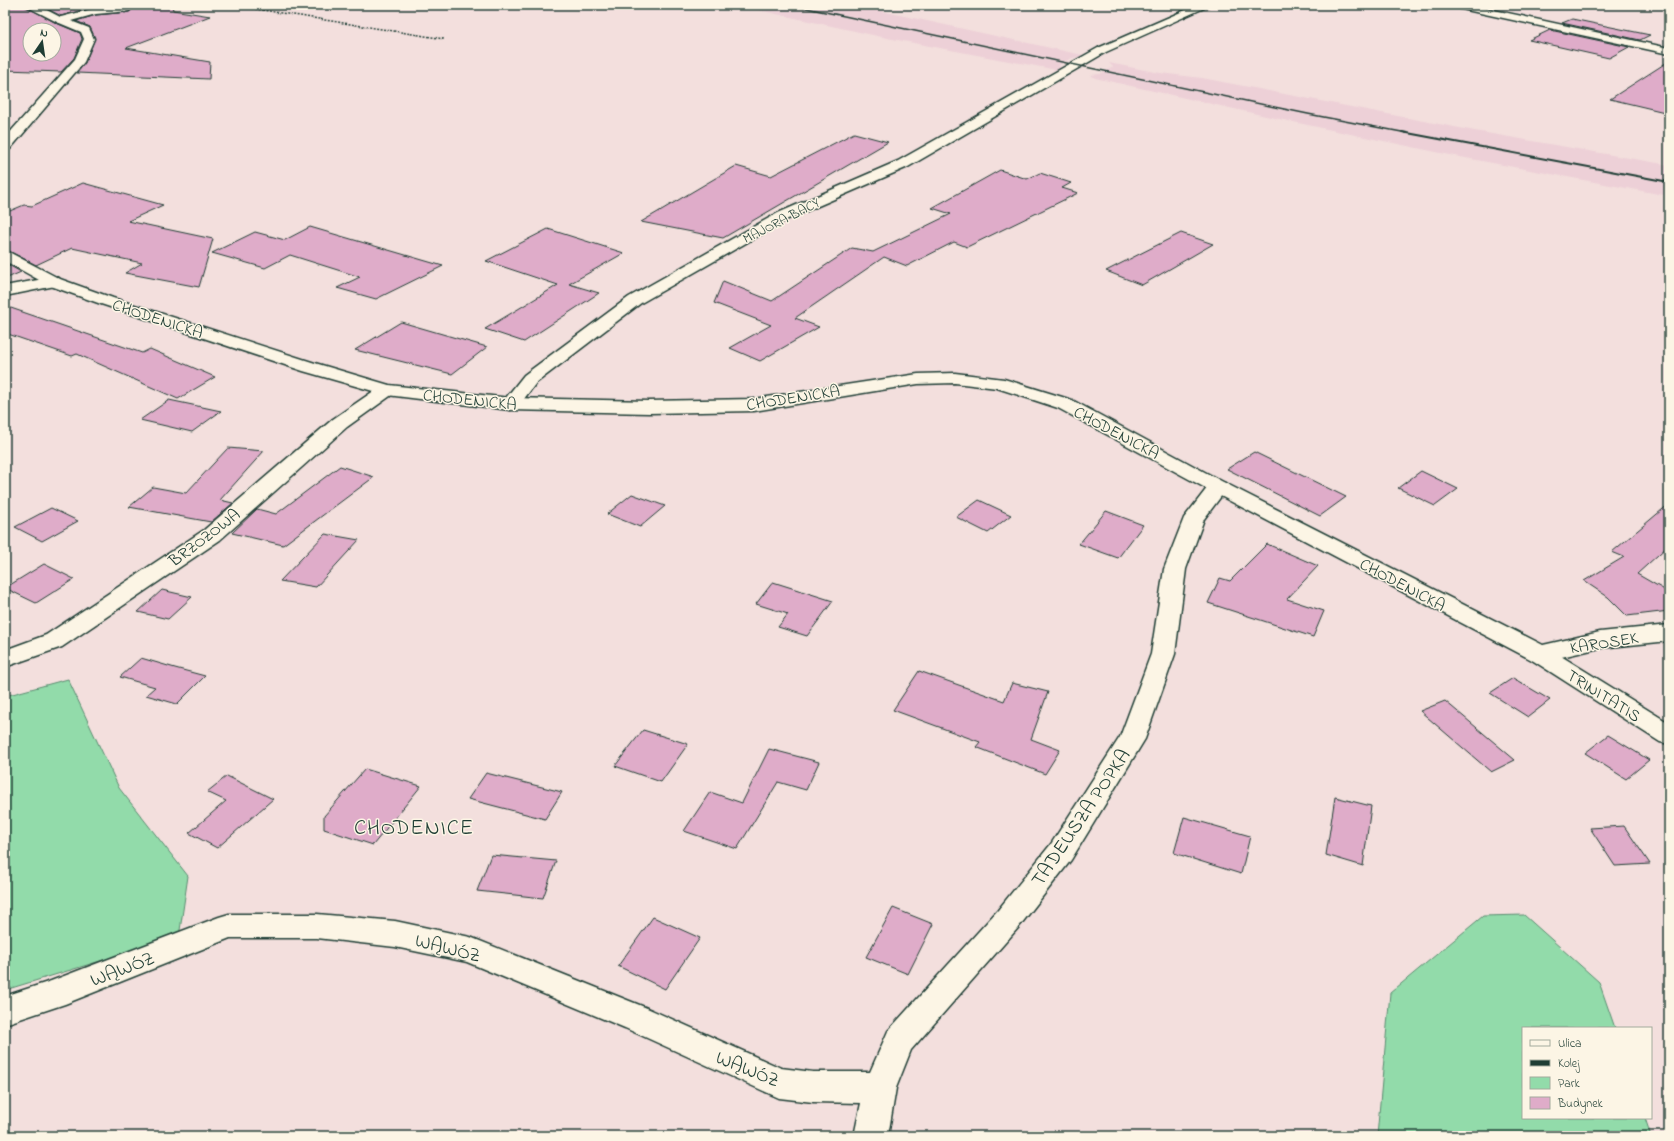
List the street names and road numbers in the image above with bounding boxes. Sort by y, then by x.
street label: MAJORA BACY [739,193,825,250]
street label: CHODENICKA [109,293,206,346]
street label: CHODENICKA [745,379,842,418]
street label: CHODENICKA [422,383,518,418]
street label: CHODENICKA [1069,400,1164,466]
street label: BRZOZOWA [163,503,246,574]
street label: CHODENICKA [1355,552,1450,618]
street label: KAROSEK [1568,626,1641,661]
street label: TRINITATIS [1561,664,1645,729]
street label: TADEUSZA POPKA [1025,744,1139,893]
street label: WĄWÓZ [411,927,483,972]
street label: WĄWÓZ [87,945,159,996]
street label: WĄWÓZ [711,1044,783,1096]

